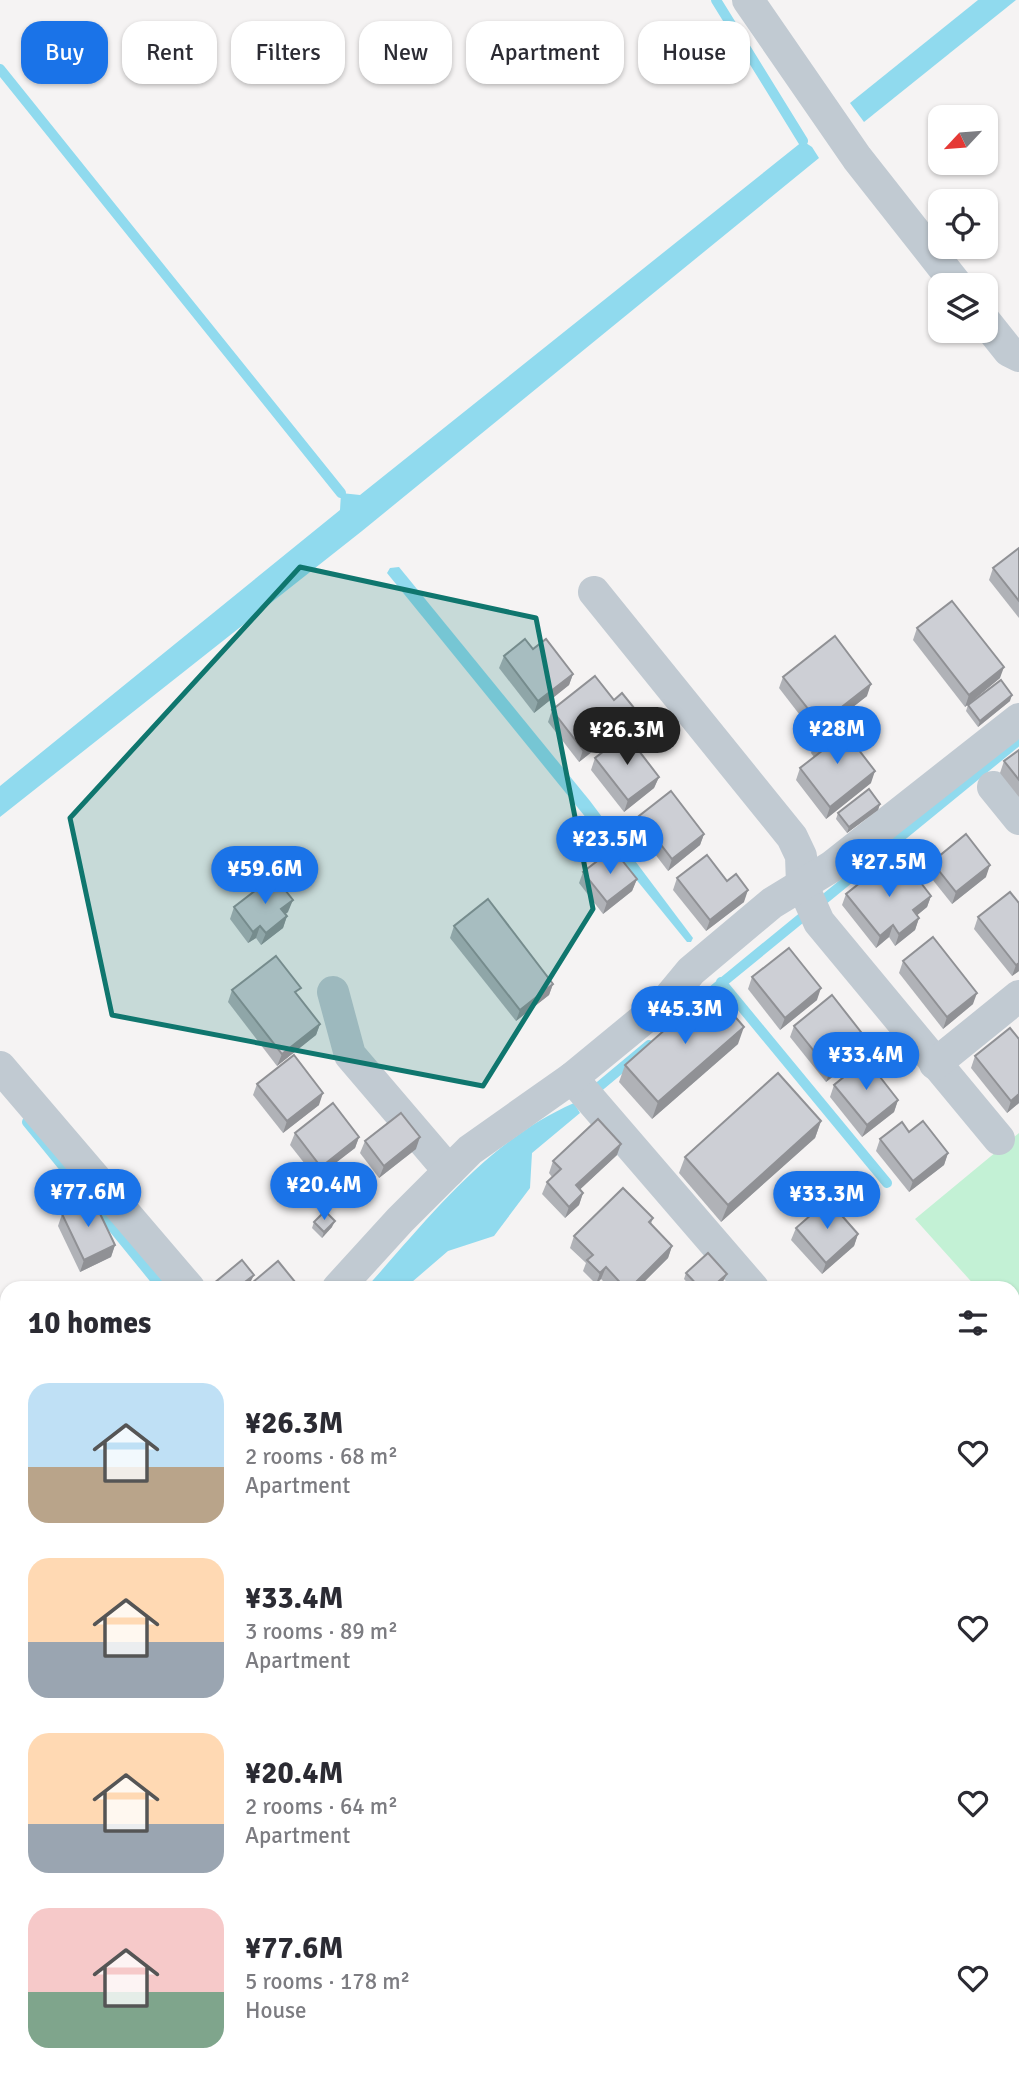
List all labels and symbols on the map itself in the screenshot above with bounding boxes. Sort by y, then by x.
north arrow [928,105,998,175]
pin: ¥28M [796,706,878,766]
pin: ¥26.3M [570,708,684,767]
pin: ¥23.5M [553,816,667,876]
pin: ¥27.5M [832,839,946,899]
pin: ¥59.6M [208,846,322,906]
pin: ¥45.3M [628,986,742,1046]
pin: ¥33.4M [809,1032,923,1092]
pin: ¥20.4M [267,1162,381,1222]
pin: ¥77.6M [31,1170,145,1229]
pin: ¥33.3M [770,1172,884,1231]

